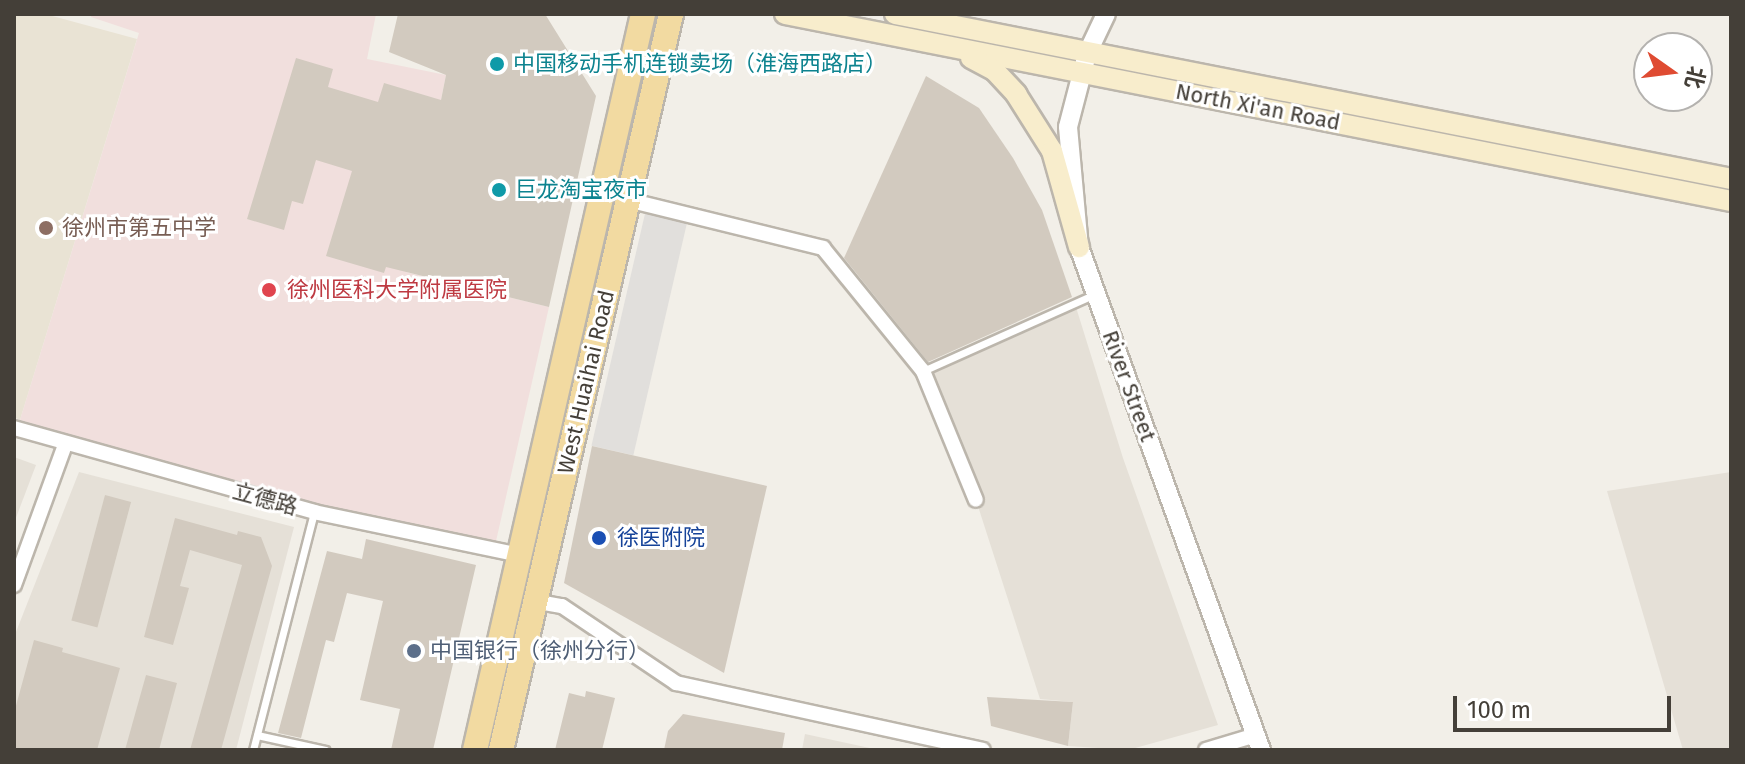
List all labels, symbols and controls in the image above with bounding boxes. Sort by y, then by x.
north arrow [1633,32,1713,112]
place label: 中国移动手机连锁卖场（淮海西路店） [513,51,887,77]
marker: 中国移动手机连锁卖场（淮海西路店） [488,55,506,73]
text: 北 [1679,63,1711,91]
street label: North Xi'an Road [1174,78,1342,136]
place label: 巨龙淘宝夜市 [515,177,647,203]
marker: 巨龙淘宝夜市 [490,181,508,199]
place label: 徐州市第五中学 [62,215,216,241]
marker: 徐州市第五中学 [37,219,55,237]
place label: 徐州医科大学附属医院 [287,277,507,303]
marker: 徐州医科大学附属医院 [258,279,280,301]
street label: West Huaihai Road [552,288,620,476]
street label: River Street [1097,327,1161,445]
street label: 立德路 [230,478,300,520]
place label: 徐医附院 [617,525,705,551]
marker: 徐医附院 [588,527,610,549]
place label: 中国银行（徐州分行） [430,638,650,664]
marker: 中国银行（徐州分行） [405,642,423,660]
scale bar [1457,680,1675,730]
text: 100 m [1467,696,1531,724]

